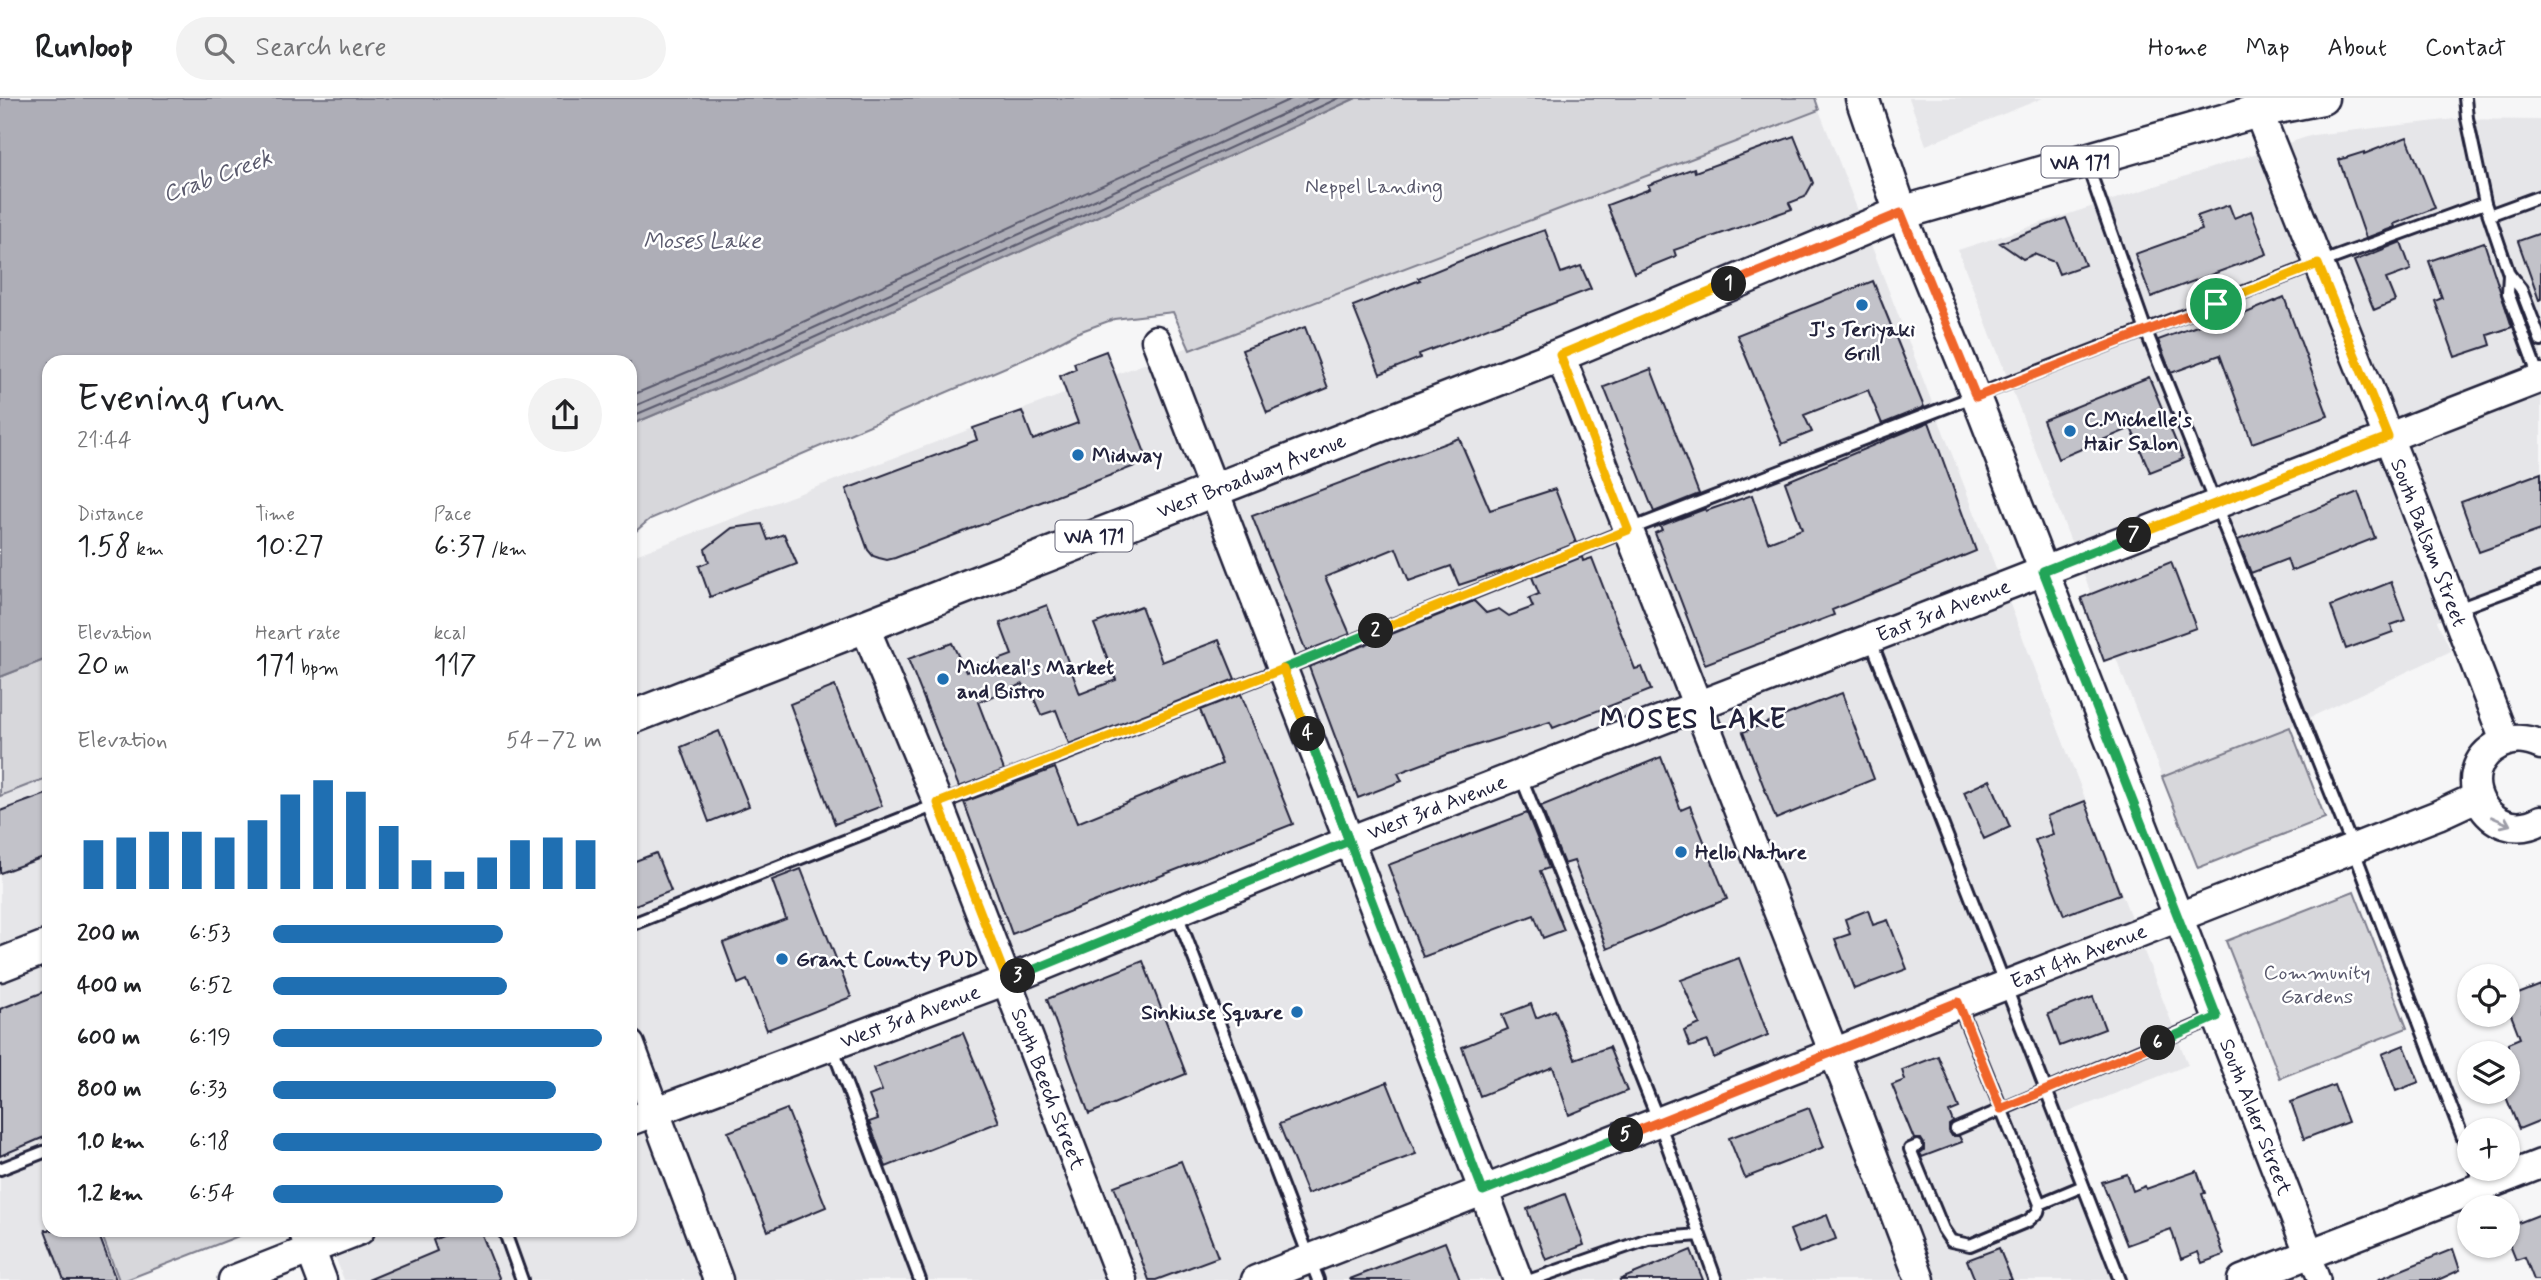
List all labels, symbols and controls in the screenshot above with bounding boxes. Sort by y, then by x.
search box [176,17,666,80]
text: Runloop [35,26,134,70]
icon: search [200,29,238,67]
text: Search here [256,31,386,65]
text: Home [2148,33,2208,64]
text: Map [2246,33,2290,64]
text: About [2328,33,2387,64]
text: Contact [2425,33,2506,64]
water label: Crab Creek [159,143,276,210]
road number: WA 171 [2042,146,2118,178]
park label: Neppel Landing [1305,173,1443,202]
water label: Moses Lake [643,227,762,257]
pin: 1 [1712,266,1746,302]
text: 1 [1724,271,1733,296]
pin [2186,274,2246,334]
icon: arrive [2197,285,2235,323]
marker: J's Teriyaki Grill [1854,297,1870,313]
place label: J's Teriyaki Grill [1809,316,1915,368]
text: Evening run [77,375,284,424]
button: share [528,378,602,452]
place label: C.Michelle's Hair Salon [2084,406,2192,458]
marker: C.Michelle's Hair Salon [2062,423,2078,439]
text: 21:44 [77,426,132,456]
street label: West Broadway Avenue [1153,427,1350,526]
place label: Midway [1092,442,1163,470]
marker: Midway [1070,447,1086,463]
street label: South Balsam Street [2383,454,2473,631]
text: Distance [77,502,144,527]
text: Time [255,502,295,527]
text: Pace [434,502,471,527]
pin: 7 [2116,518,2152,552]
road number: WA 171 [1056,520,1132,551]
text: 7 [2128,522,2139,547]
text: 1.58 [77,527,131,566]
text: 10:27 [255,527,324,566]
text: 6:37 [434,527,486,566]
text: km [131,537,164,562]
text: /km [486,537,527,562]
street label: East 3rd Avenue [1872,573,2014,650]
pin: 2 [1358,614,1394,648]
text: 2 [1371,618,1380,643]
text: Elevation [77,621,152,646]
text: Heart rate [255,621,341,646]
text: kcal [434,621,466,646]
text: 20 [77,646,109,685]
text: 171 [255,646,296,685]
text: 117 [434,646,477,685]
place label: Micheal's Market and Bistro [957,654,1114,706]
text: m [109,656,129,681]
text: bpm [296,656,339,681]
marker: Micheal's Market and Bistro [935,671,951,687]
district label: MOSES LAKE [1600,702,1788,739]
pin: 4 [1290,716,1326,752]
text: 4 [1302,721,1313,746]
text: Elevation [77,726,168,756]
text: 54–72 m [506,726,602,756]
street label: West 3rd Avenue [1363,768,1511,848]
one-way arrow [2490,815,2512,828]
place label: Hello Nature [1695,839,1807,867]
marker: Hello Nature [1673,844,1689,860]
street label: East 4th Avenue [2007,917,2151,997]
text: 200 m [77,919,140,949]
text: 6:53 [189,919,230,949]
place label: Grant County PUD [796,946,979,974]
marker: Grant County PUD [774,951,790,967]
pin: 3 [1000,958,1036,994]
park label: Community Gardens [2264,959,2370,1011]
text: 3 [1013,963,1022,988]
map controls [2457,964,2520,1258]
button: locate [2457,964,2520,1027]
text: 400 m [77,971,142,1001]
text: 6:52 [189,971,233,1001]
street label: West 3rd Avenue [836,978,984,1056]
place label: Sinkiuse Square [1141,999,1284,1027]
street label: South Beech Street [1003,1004,1091,1174]
marker: Sinkiuse Square [1289,1004,1305,1020]
text: 600 m [77,1023,140,1053]
text: 6:19 [189,1023,231,1053]
pin: 6 [2140,1026,2176,1060]
text: 6 [2153,1030,2162,1055]
street label: South Alder Street [2212,1035,2298,1200]
button: layers [2457,1041,2520,1104]
text: 800 m [77,1075,141,1105]
text: 6:33 [189,1075,227,1105]
pin: 5 [1608,1118,1644,1152]
button: + [2457,1118,2520,1181]
text: 5 [1620,1122,1631,1147]
text: 1.0 km [77,1127,145,1157]
text: 6:18 [189,1127,230,1157]
text: 1.2 km [77,1179,143,1209]
text: 6:54 [189,1179,235,1209]
button: − [2457,1195,2520,1258]

